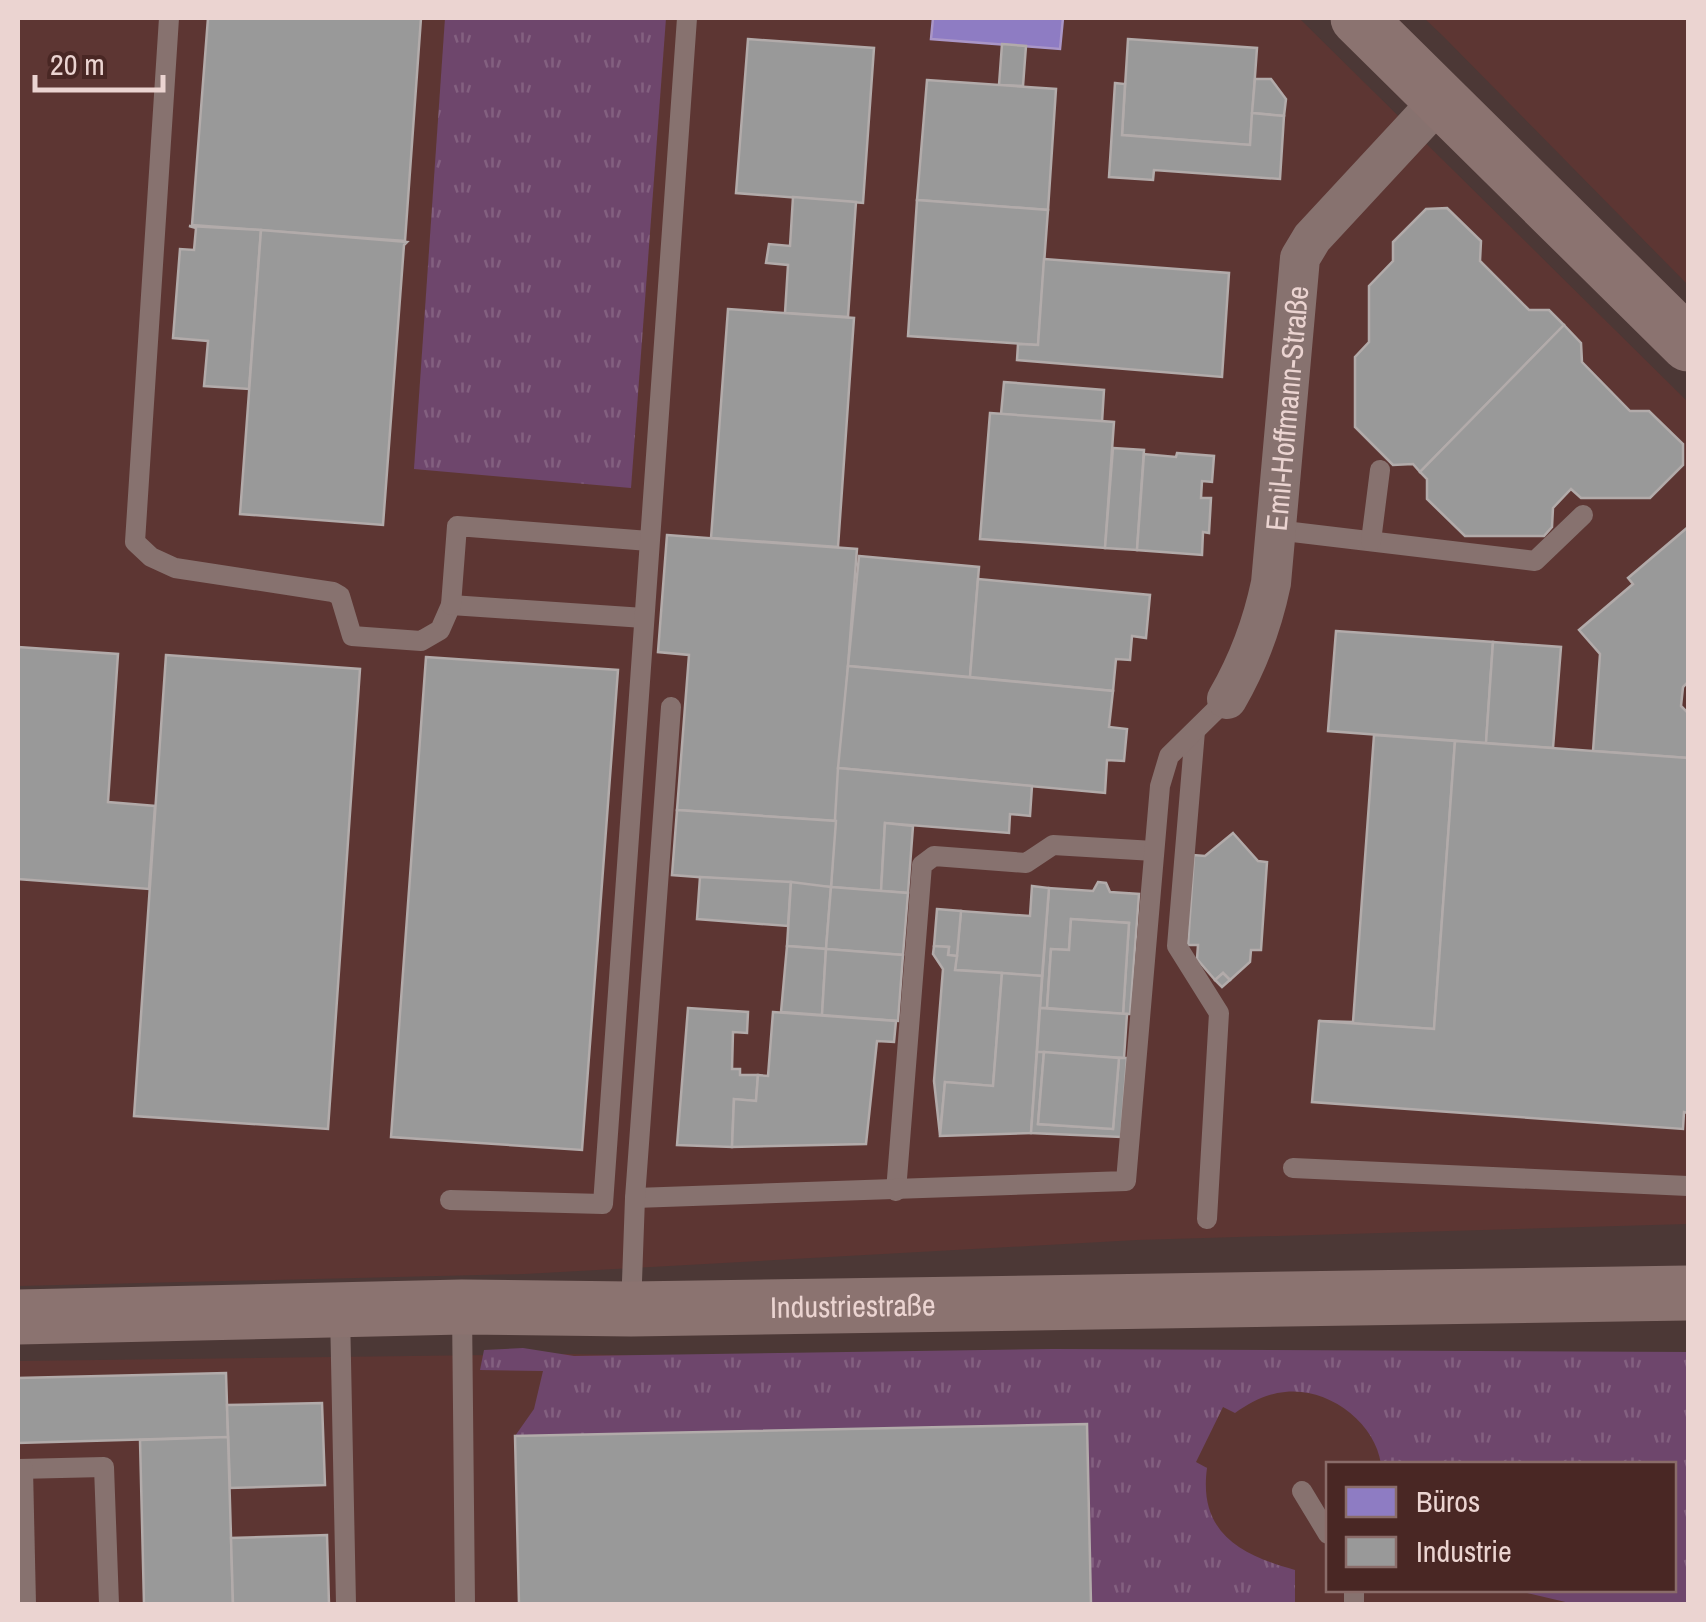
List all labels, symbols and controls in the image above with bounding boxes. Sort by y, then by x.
scale bar [35,30,162,92]
text: 20 m [50,44,105,84]
street label: Emil-Hoffmann-Straße [1256,284,1317,532]
street label: Industriestraße [770,1284,936,1327]
legend [1326,1462,1676,1592]
text: Büros [1416,1481,1480,1521]
text: Industrie [1416,1531,1512,1571]

